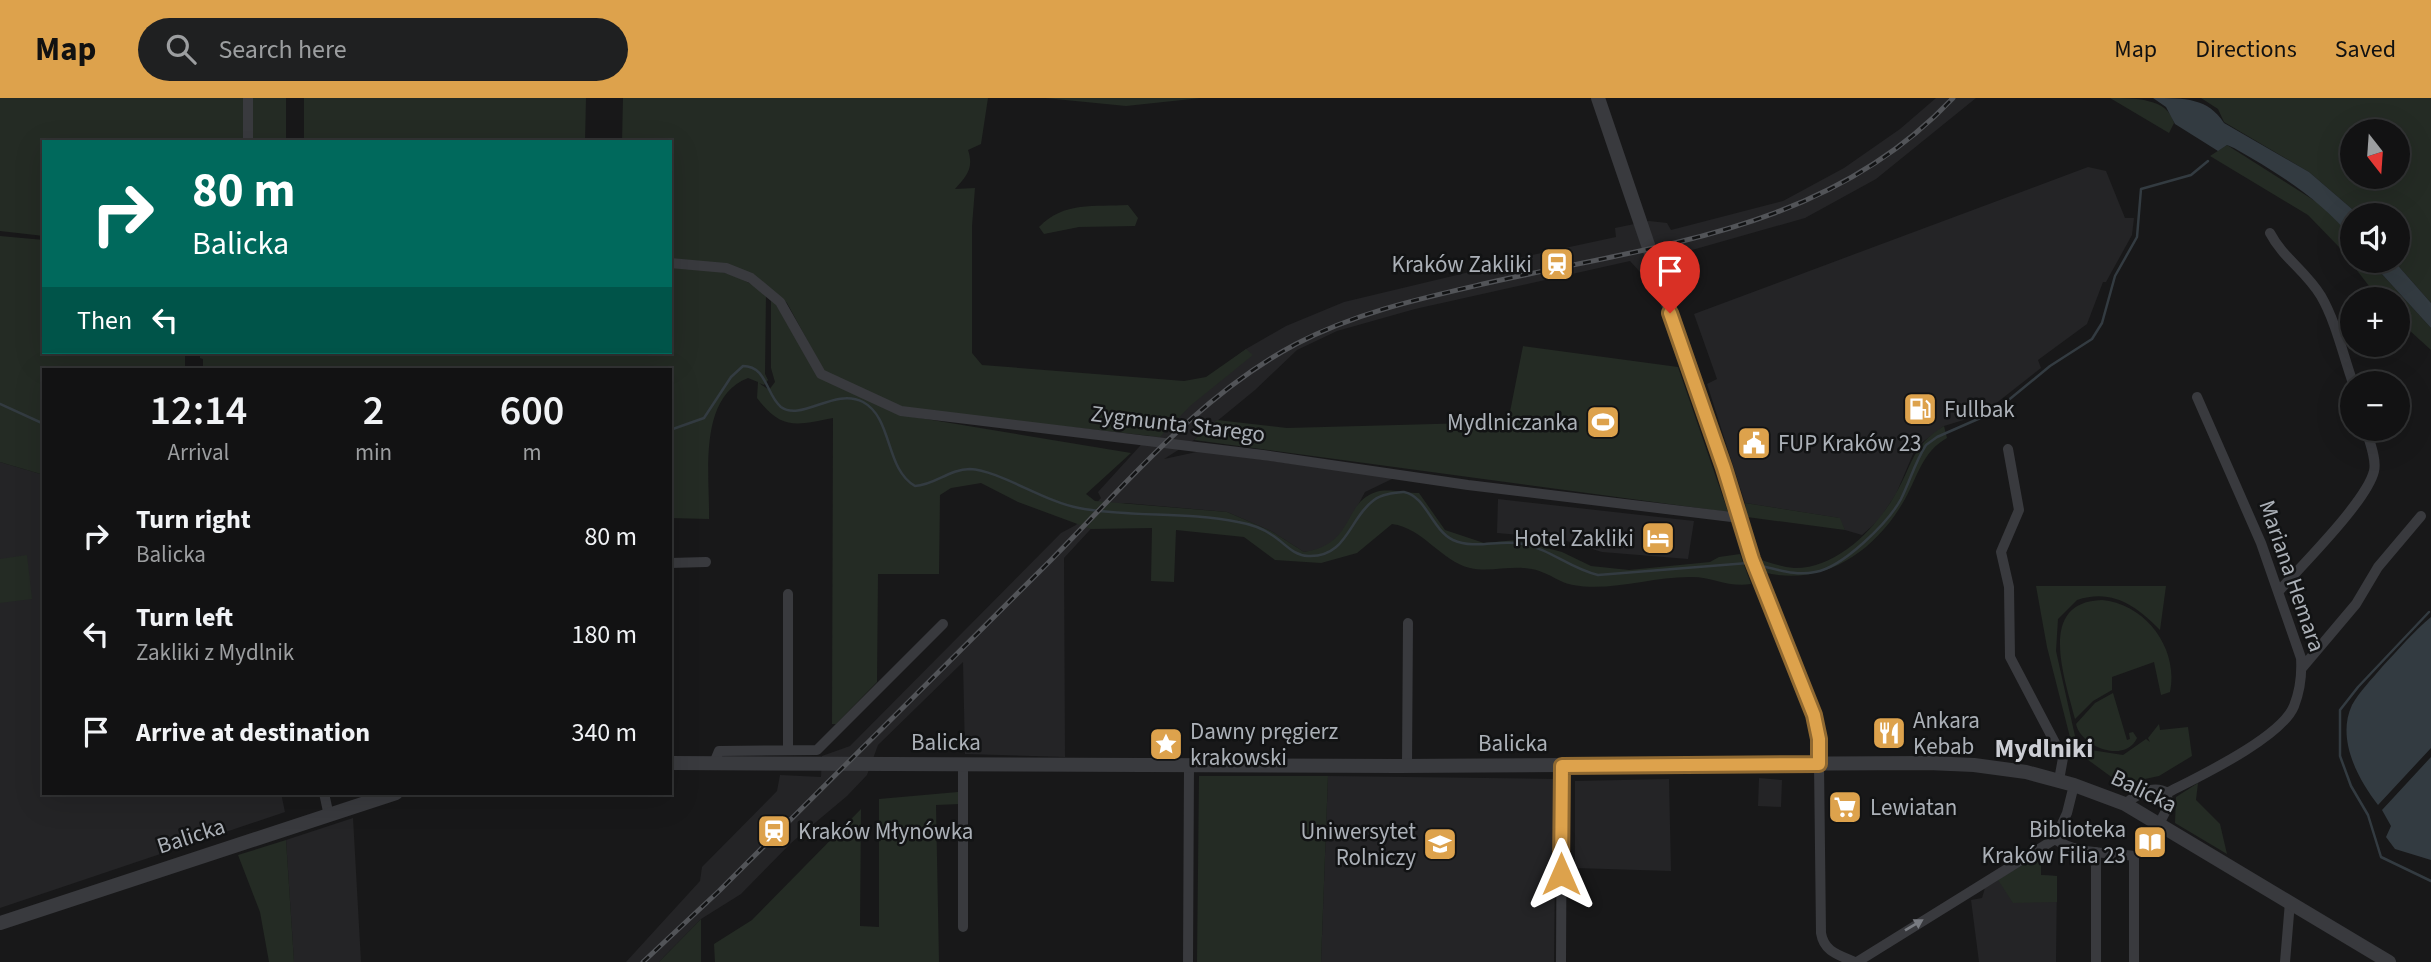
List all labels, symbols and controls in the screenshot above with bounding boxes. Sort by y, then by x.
search box [138,18,628,81]
text: Map [35,26,96,73]
icon: search [162,30,200,68]
text: Search here [218,31,347,68]
text: Map [2114,32,2157,67]
text: Directions [2195,32,2297,67]
text: Saved [2335,32,2396,67]
north arrow [2340,119,2410,189]
map controls [2340,119,2410,441]
text: 80 m [192,156,296,226]
icon: right [77,168,168,259]
button: sound [2340,203,2410,273]
text: Balicka [192,221,289,267]
pin [1640,241,1700,313]
station icon: Kraków Zakliki [1538,245,1576,283]
place label: Kraków Zakliki [1392,248,1532,281]
icon: arrive [1651,252,1689,290]
button: + [2340,287,2410,357]
icon: left [146,301,184,339]
text: Then [77,302,132,339]
button: − [2340,371,2410,441]
text: 12:14 [150,381,247,441]
text: 2 [363,381,384,441]
text: 600 [500,381,564,441]
fuel station icon: Fullbak [1901,390,1939,428]
place label: Fullbak [1944,393,2015,426]
street label: Zygmunta Starego [1089,397,1267,451]
sports icon: Mydlniczanka [1584,403,1622,441]
place label: Mydlniczanka [1447,406,1578,439]
public building icon: FUP Kraków 23 [1735,424,1773,462]
place label: FUP Kraków 23 [1778,427,1922,460]
text: Arrival [168,436,229,469]
text: min [355,436,392,469]
text: m [523,436,542,469]
street label: Mariana Hemara [2251,496,2333,656]
text: Turn right [136,501,251,538]
icon: right [77,517,115,555]
text: 80 m [584,518,637,555]
hotel icon: Hotel Zakliki [1639,519,1677,557]
place label: Hotel Zakliki [1514,522,1634,555]
text: Balicka [136,538,206,571]
text: Turn left [136,599,233,636]
icon: left [77,615,115,653]
text: 180 m [571,616,637,653]
text: Zakliki z Mydlnik [136,636,294,669]
place label: Ankara Kebab [1913,704,1980,763]
icon: arrive [77,713,115,751]
text: Arrive at destination [136,714,370,751]
text: 340 m [571,714,637,751]
restaurant icon: Ankara Kebab [1870,714,1908,752]
place label: Dawny pręgierz krakowski [1190,715,1338,774]
place icon: Dawny pręgierz krakowski [1147,725,1185,763]
street label: Balicka [911,726,981,759]
street label: Balicka [1478,727,1548,760]
district label: Mydlniki [1995,730,2093,767]
street label: Balicka [2105,761,2183,821]
supermarket icon: Lewiatan [1826,788,1864,826]
place label: Lewiatan [1870,791,1957,824]
street label: Balicka [153,810,229,862]
station icon: Kraków Młynówka [755,812,793,850]
place label: Biblioteka Kraków Filia 23 [1982,813,2126,872]
place label: Kraków Młynówka [798,815,973,848]
place label: Uniwersytet Rolniczy [1300,815,1416,874]
library icon: Biblioteka Kraków Filia 23 [2131,823,2169,861]
school or university icon: Uniwersytet Rolniczy [1421,825,1459,863]
position arrow [1524,837,1598,911]
one-way arrow [1904,919,1924,932]

